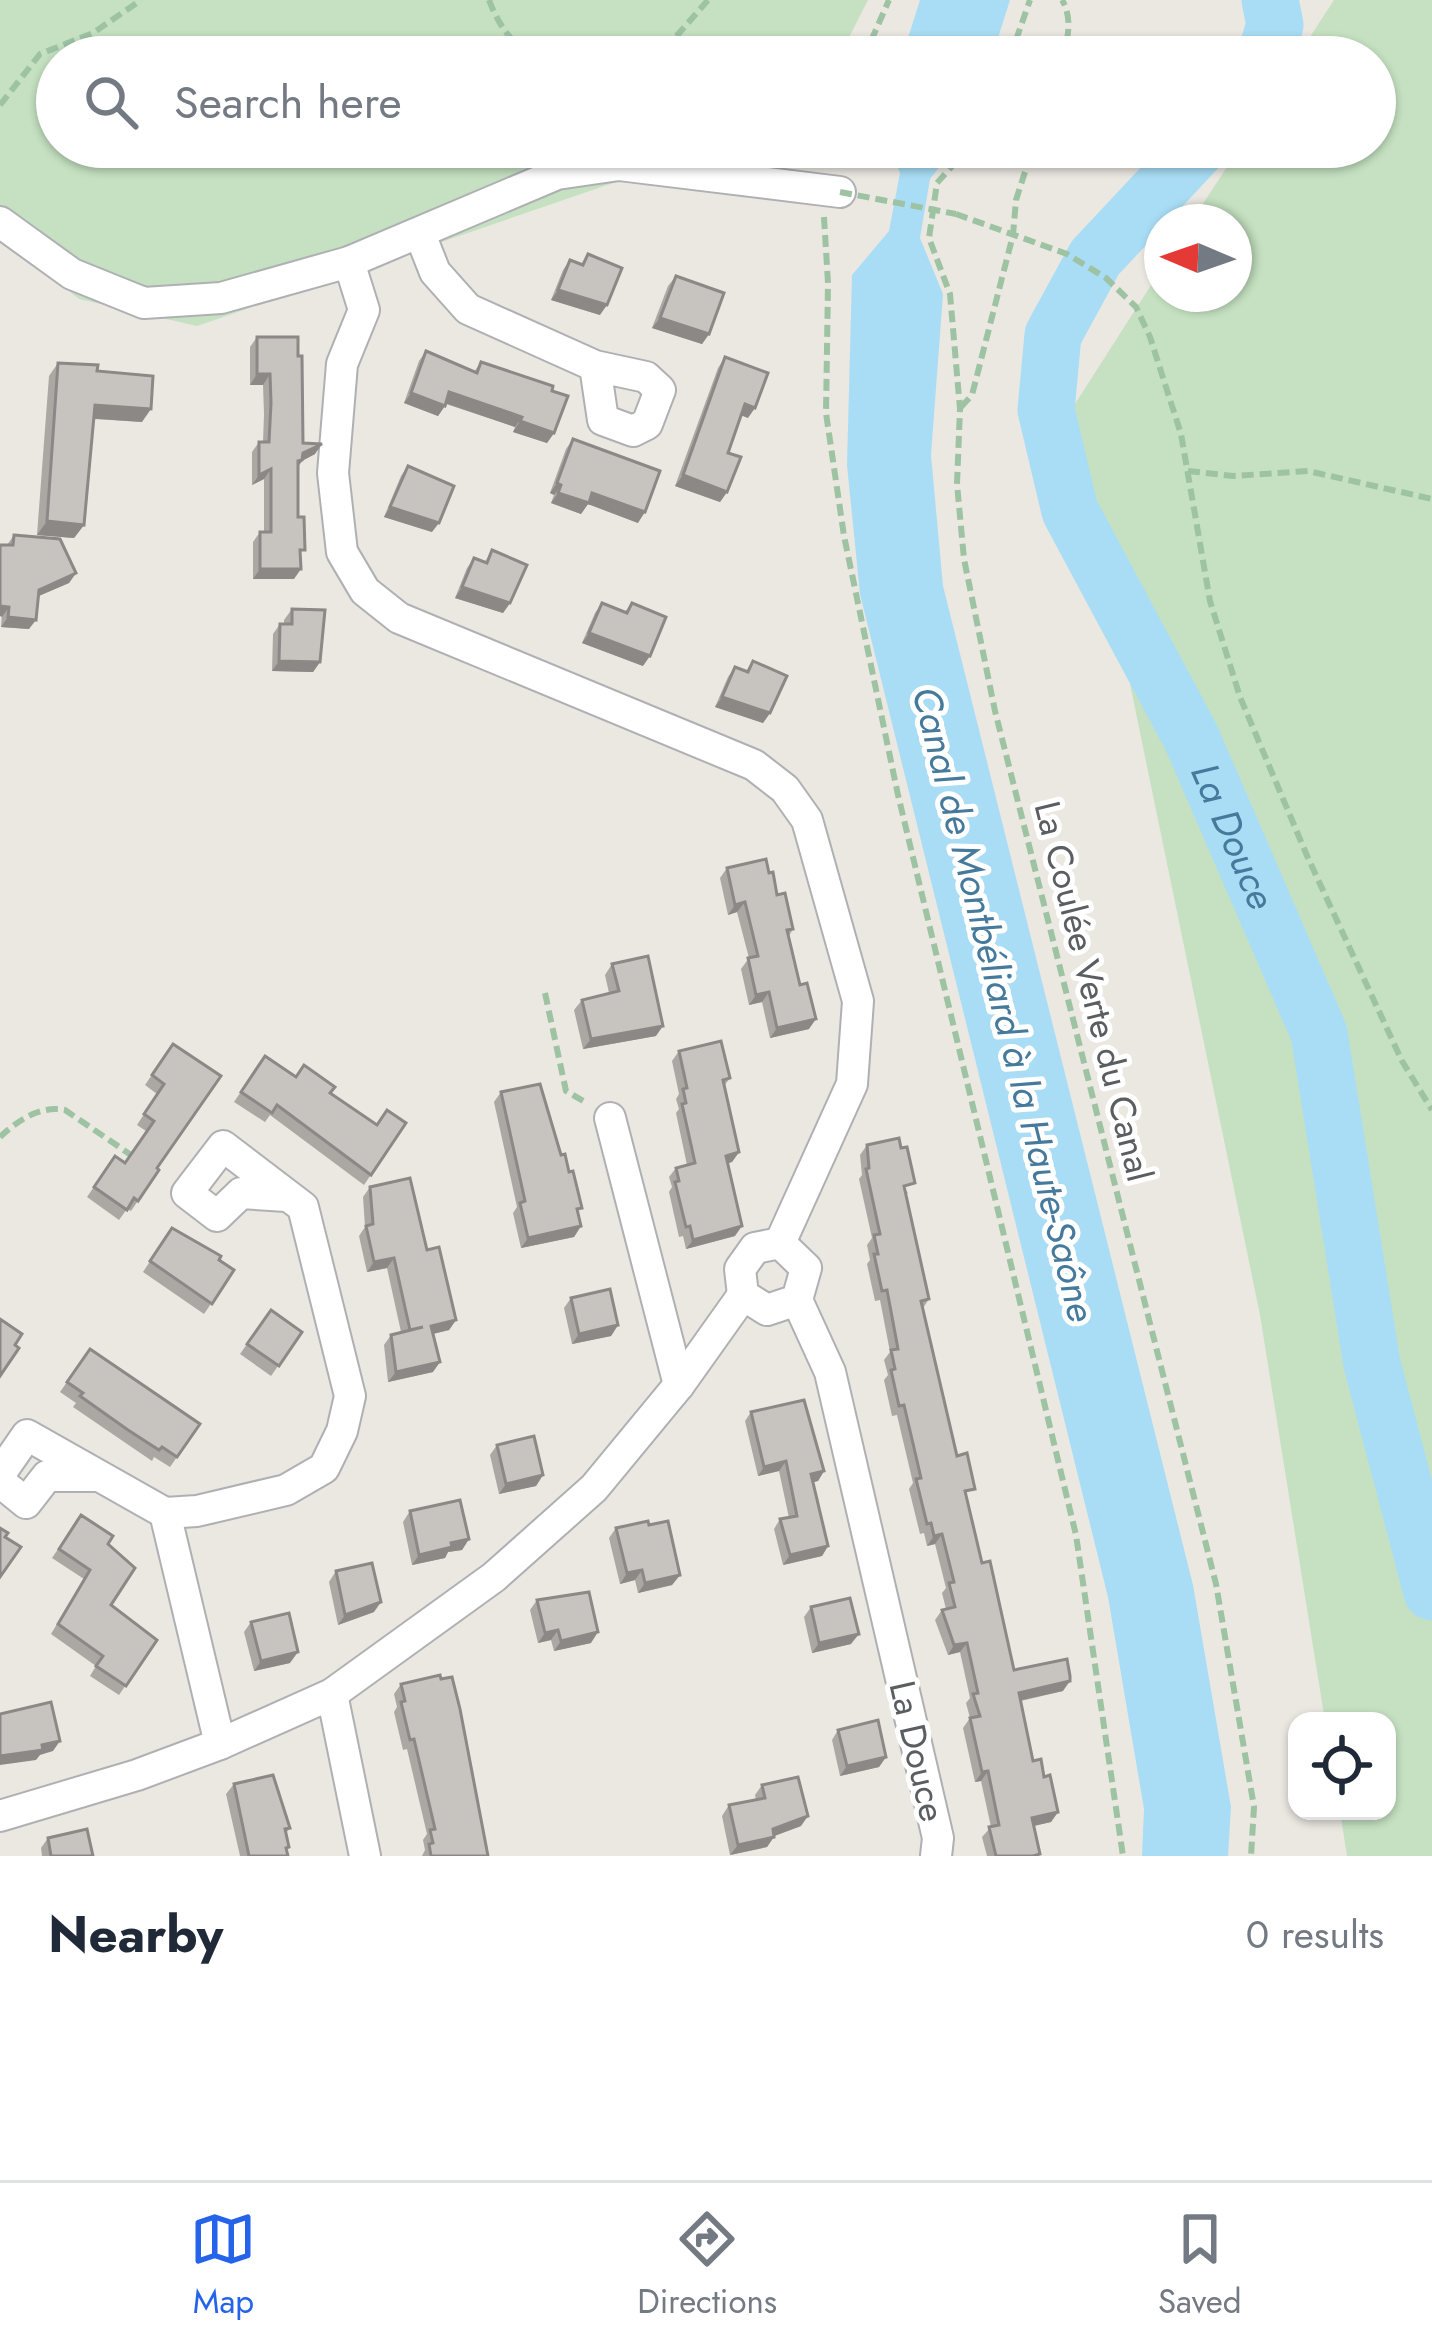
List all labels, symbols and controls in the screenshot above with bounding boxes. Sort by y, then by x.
search box [36,36,1396,168]
icon: search [78,69,144,135]
text: Search here [174,70,402,135]
north arrow [1144,204,1252,312]
water label: Canal de Montbéliard à la Haute-Saône [897,681,1111,1328]
water label: La Douce [1177,754,1291,918]
street label: La Coulée Verte du Canal [1022,795,1166,1187]
street label: La Douce [877,1675,959,1827]
map controls [1288,1712,1396,1820]
button: locate [1288,1712,1396,1820]
text: Nearby [48,1897,223,1971]
text: 0 results [1246,1906,1384,1963]
tab: Map [190,2206,256,2325]
tab: Directions [637,2206,777,2325]
tab: Saved [1158,2206,1242,2325]

